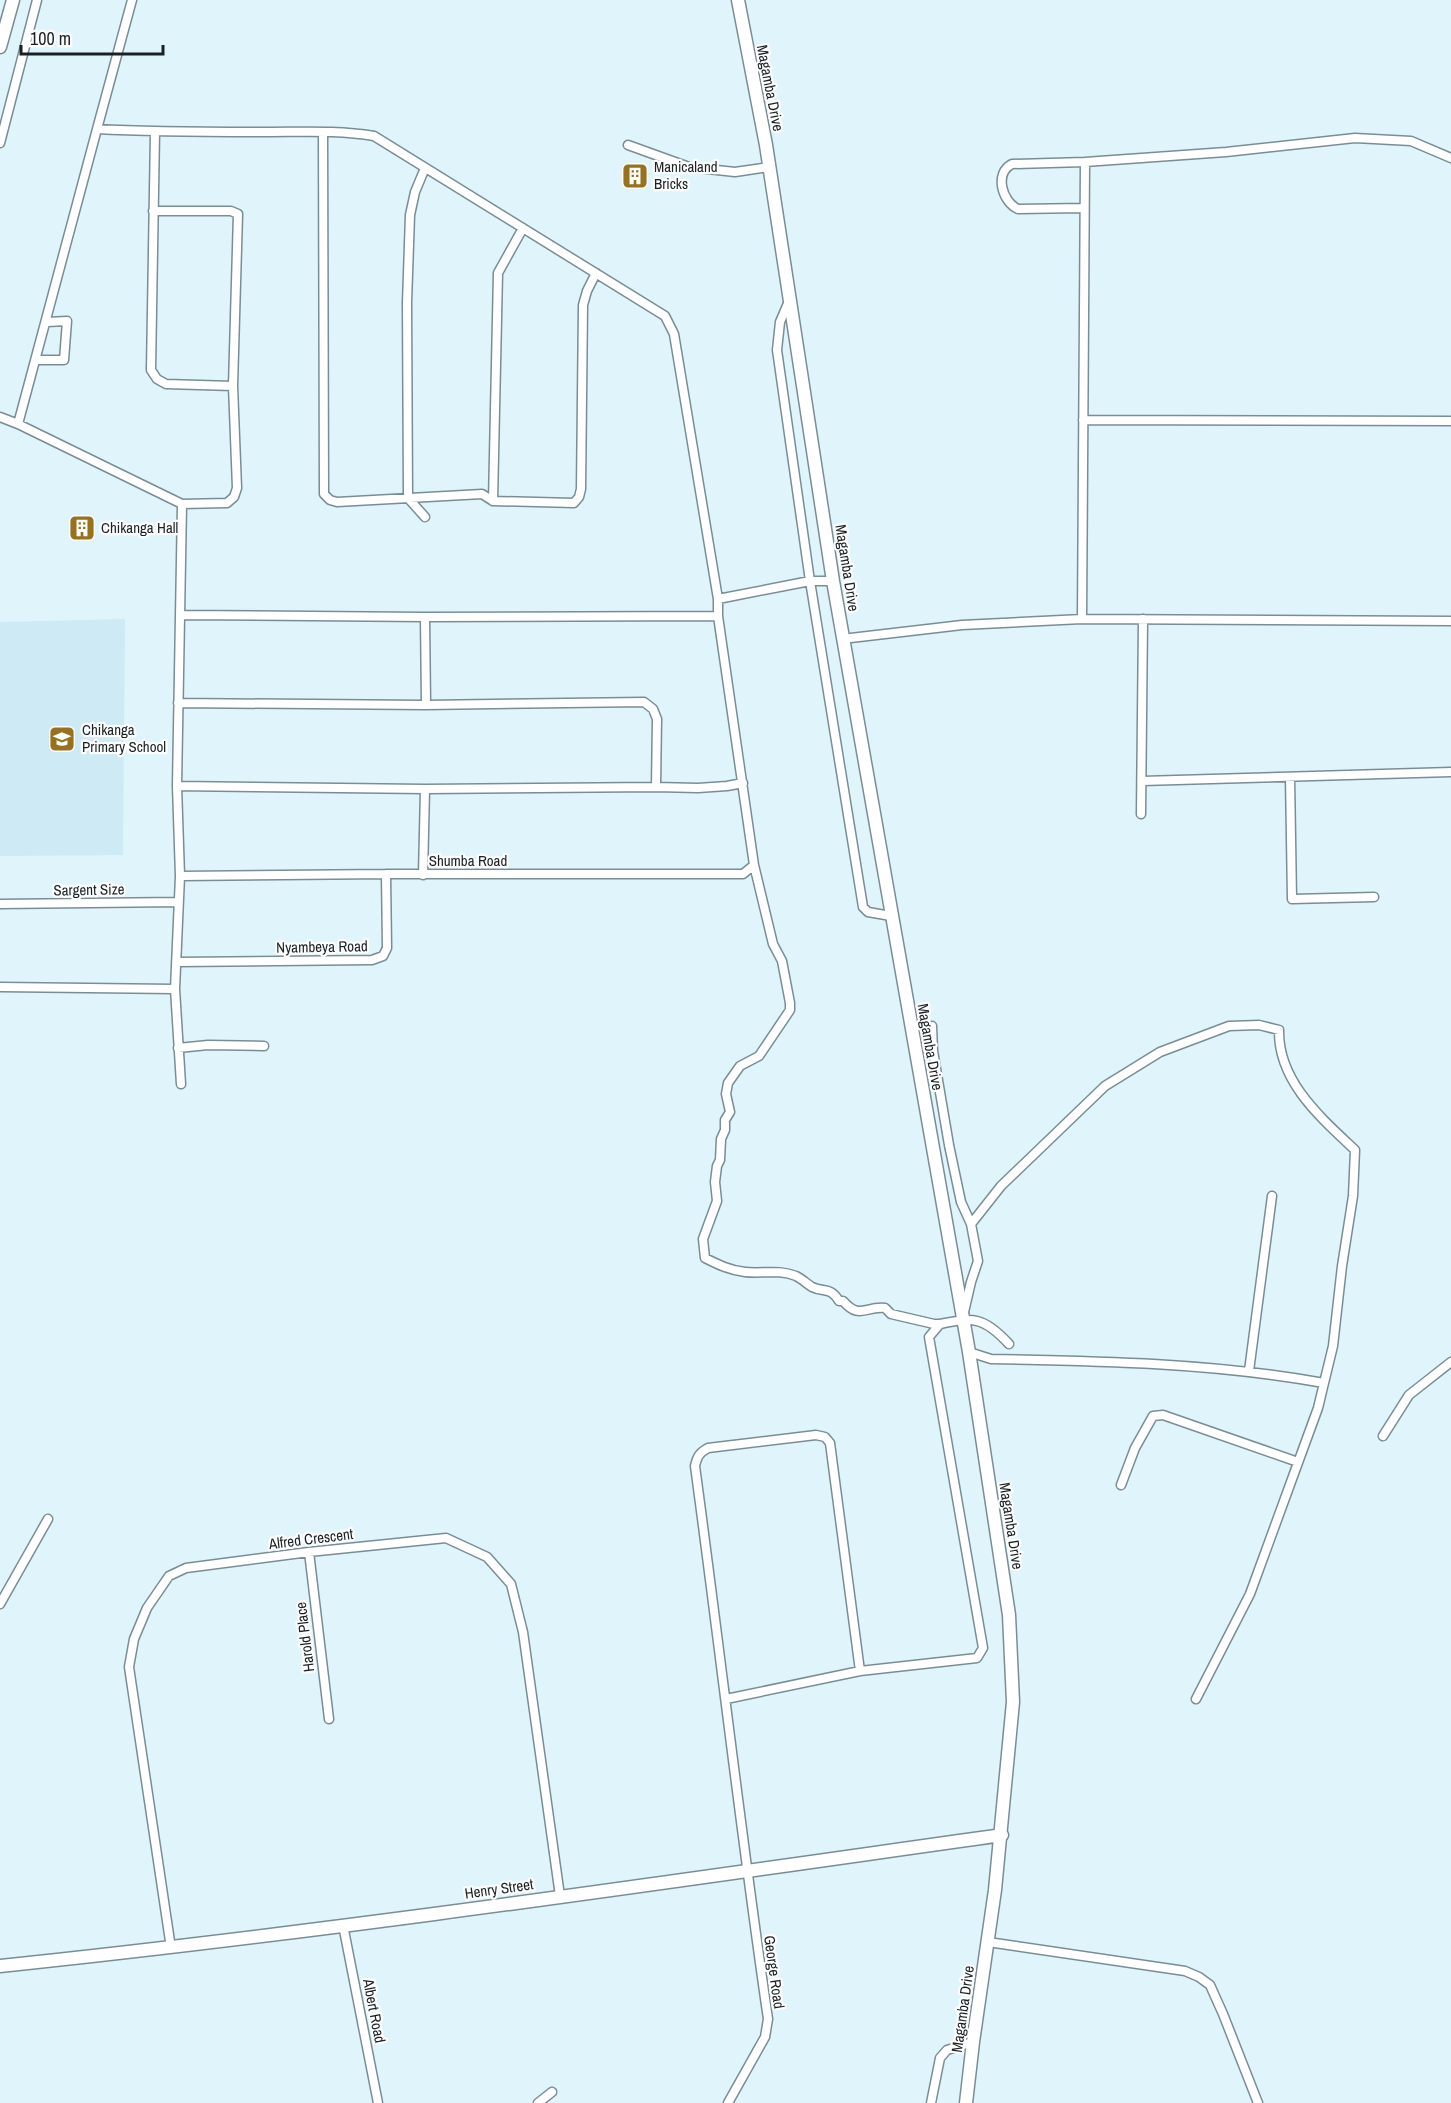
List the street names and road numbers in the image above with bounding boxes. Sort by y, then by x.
street label: Magamba Drive [752,43,789,133]
street label: Magamba Drive [830,523,865,613]
street label: Shumba Road [429,850,507,871]
street label: Sargent Size [53,878,125,901]
street label: Nyambeya Road [276,935,368,958]
street label: Magamba Drive [913,1002,948,1092]
street label: Magamba Drive [994,1481,1029,1571]
street label: Alfred Crescent [267,1523,355,1554]
street label: Harold Place [290,1601,319,1673]
street label: Henry Street [463,1873,535,1904]
street label: George Road [759,1934,790,2010]
street label: Magamba Drive [946,1964,979,2054]
street label: Albert Road [358,1976,391,2045]

